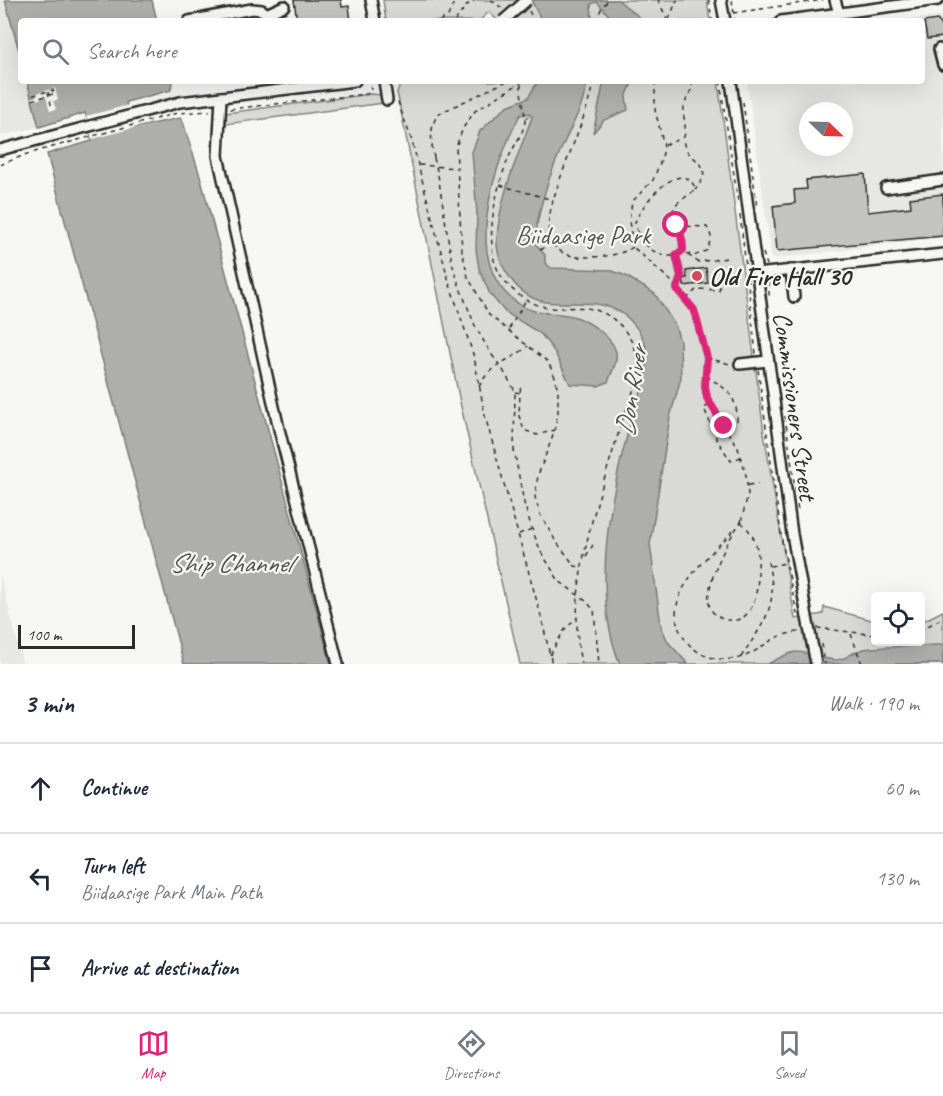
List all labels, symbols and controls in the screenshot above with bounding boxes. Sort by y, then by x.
search box [18,18,925,84]
icon: search [39,35,72,68]
text: Search here [87,37,177,65]
north arrow [799,102,853,156]
route start [662,211,688,237]
park label: Biidaasige Park [516,219,652,252]
place label: Old Fire Hall 30 [709,260,853,293]
marker: Old Fire Hall 30 [690,269,704,283]
street label: Commissioners Street [765,310,825,504]
water label: Don River [607,340,656,438]
route end [710,412,736,438]
water label: Ship Channel [169,546,299,580]
map controls [871,592,925,646]
button: locate [871,592,925,646]
scale bar [18,622,135,650]
text: 100 m [27,625,61,645]
text: 3 min [24,687,74,720]
text: Walk · 190 m [829,691,919,716]
icon: ahead [24,772,57,805]
text: Continue [81,774,147,802]
text: 60 m [885,776,919,801]
text: Turn left [81,852,145,880]
icon: left [24,862,57,895]
text: 130 m [876,866,919,891]
text: Biidaasige Park Main Path [81,880,263,905]
icon: arrive [24,952,57,985]
text: Arrive at destination [81,954,238,982]
tab: Map [137,1027,170,1083]
tab: Directions [444,1027,499,1083]
tab: Saved [773,1027,806,1083]

